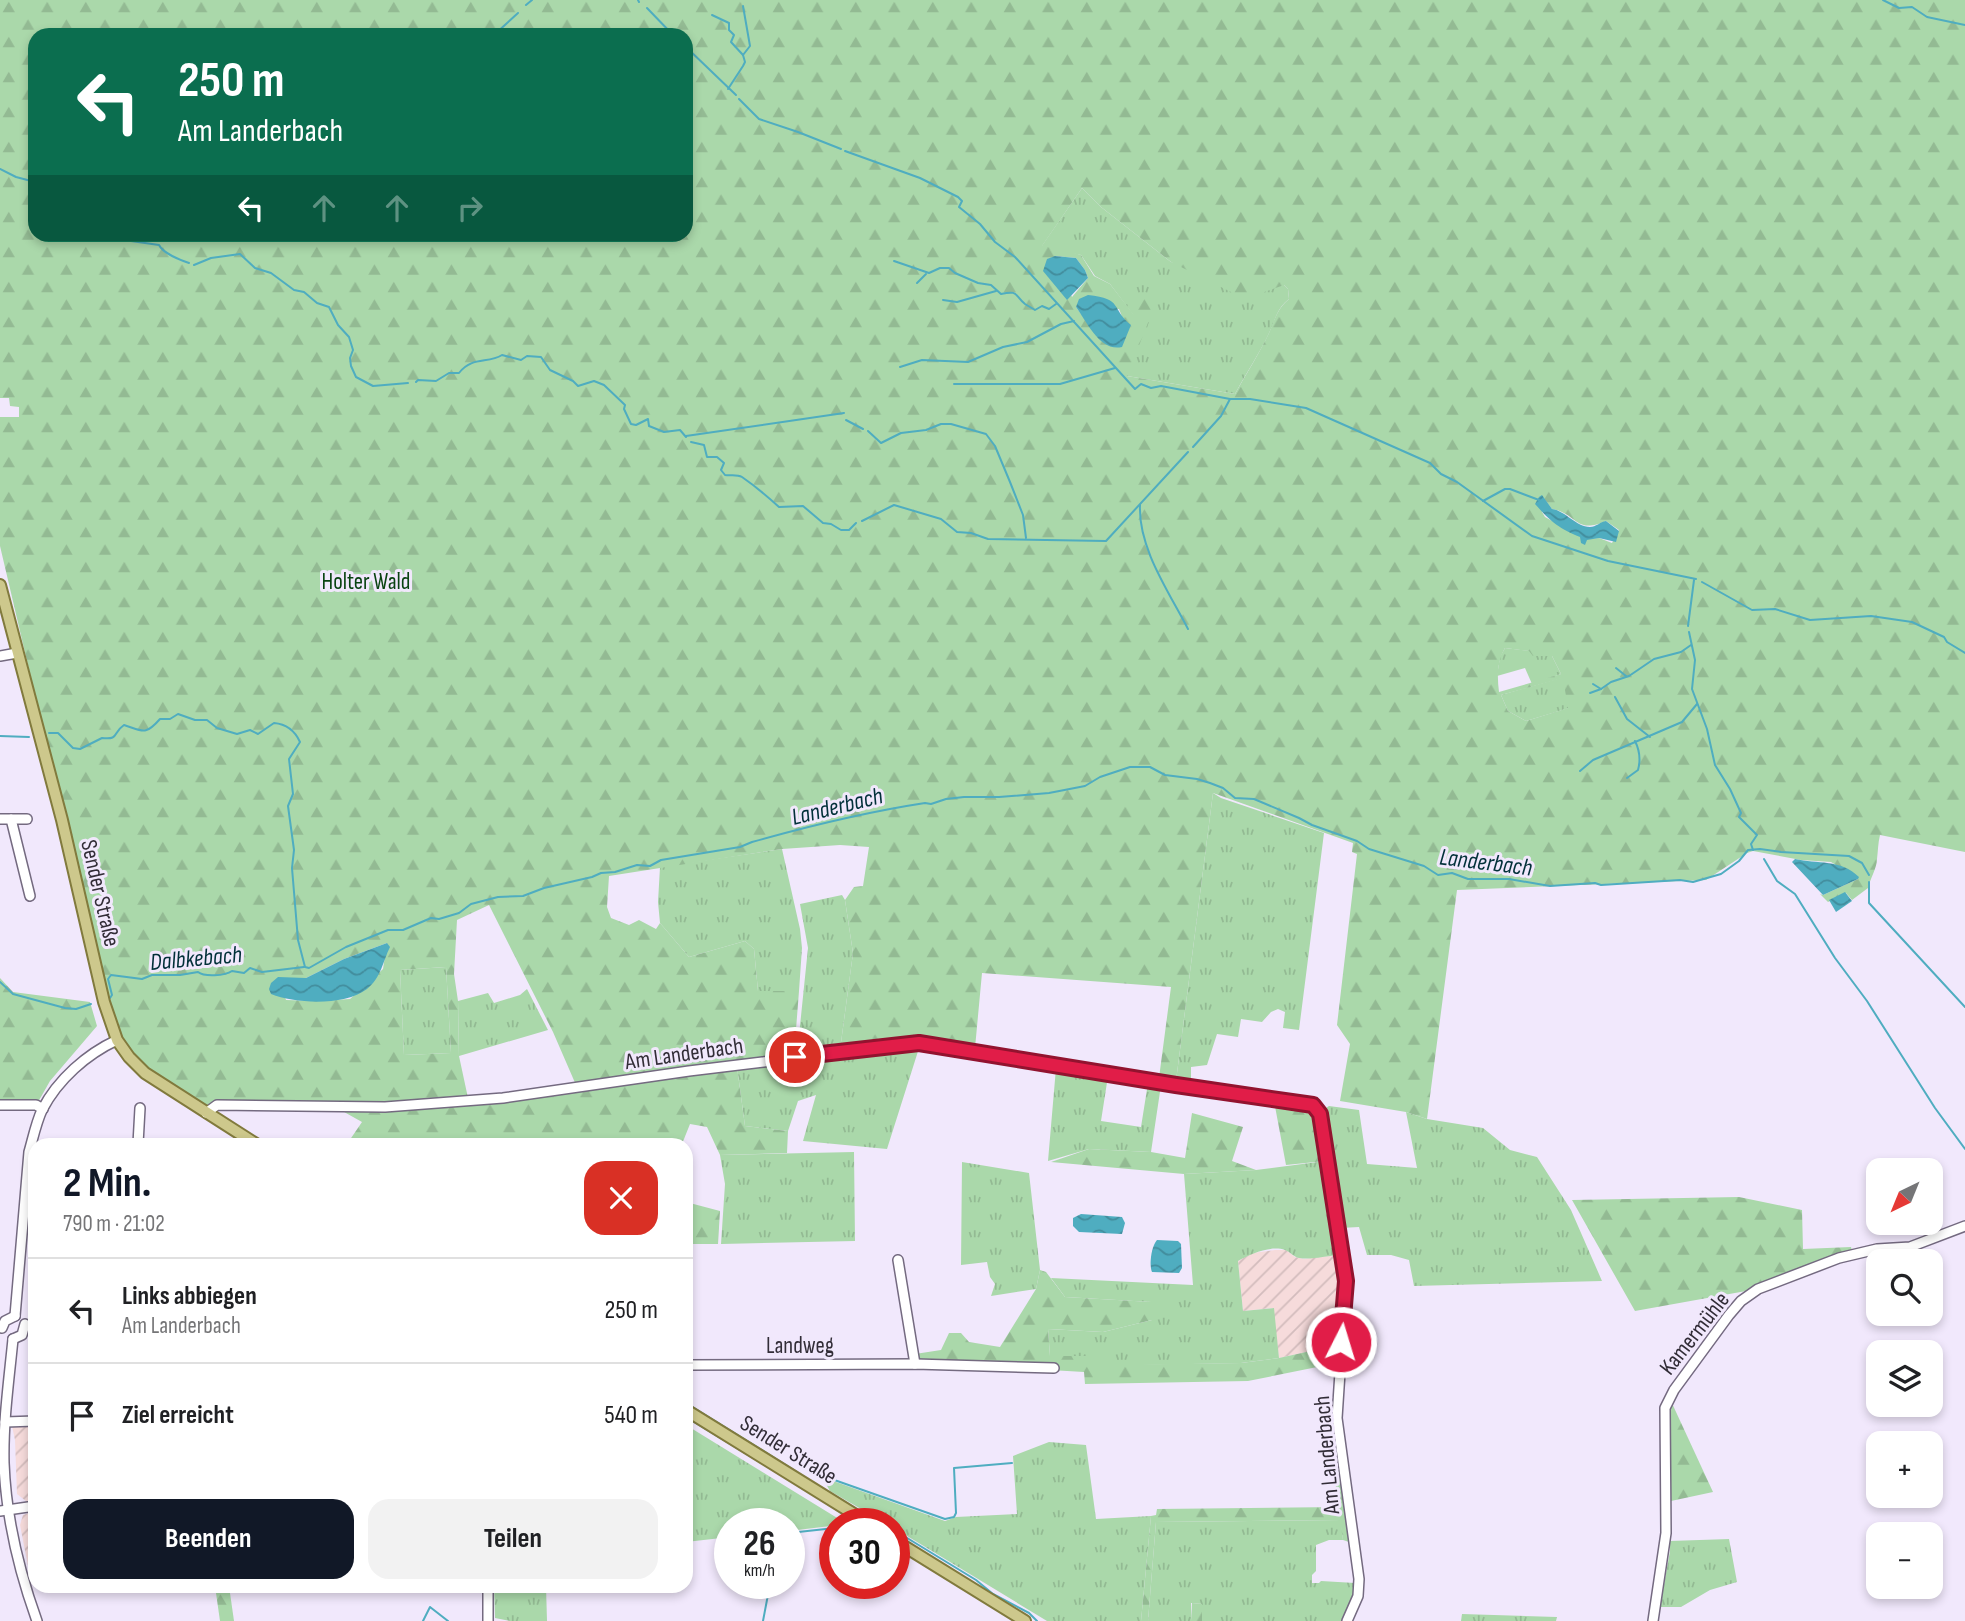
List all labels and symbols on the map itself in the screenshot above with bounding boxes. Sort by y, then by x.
park label: Holter Wald [322,568,410,596]
water label: Landerbach [788,781,886,832]
street label: Sender Straße [74,837,126,949]
water label: Landerbach [1438,842,1534,883]
water label: Dalbkebach [149,940,243,977]
pin [765,1027,825,1087]
street label: Am Landerbach [622,1032,745,1076]
north arrow [1866,1158,1942,1236]
street label: Kamermühle [1654,1287,1736,1381]
position arrow [1304,1305,1378,1379]
street label: Landweg [766,1332,834,1360]
street label: Am Landerbach [1308,1395,1346,1516]
street label: Sender Straße [735,1409,842,1491]
speed limit sign: 30 [819,1508,910,1599]

